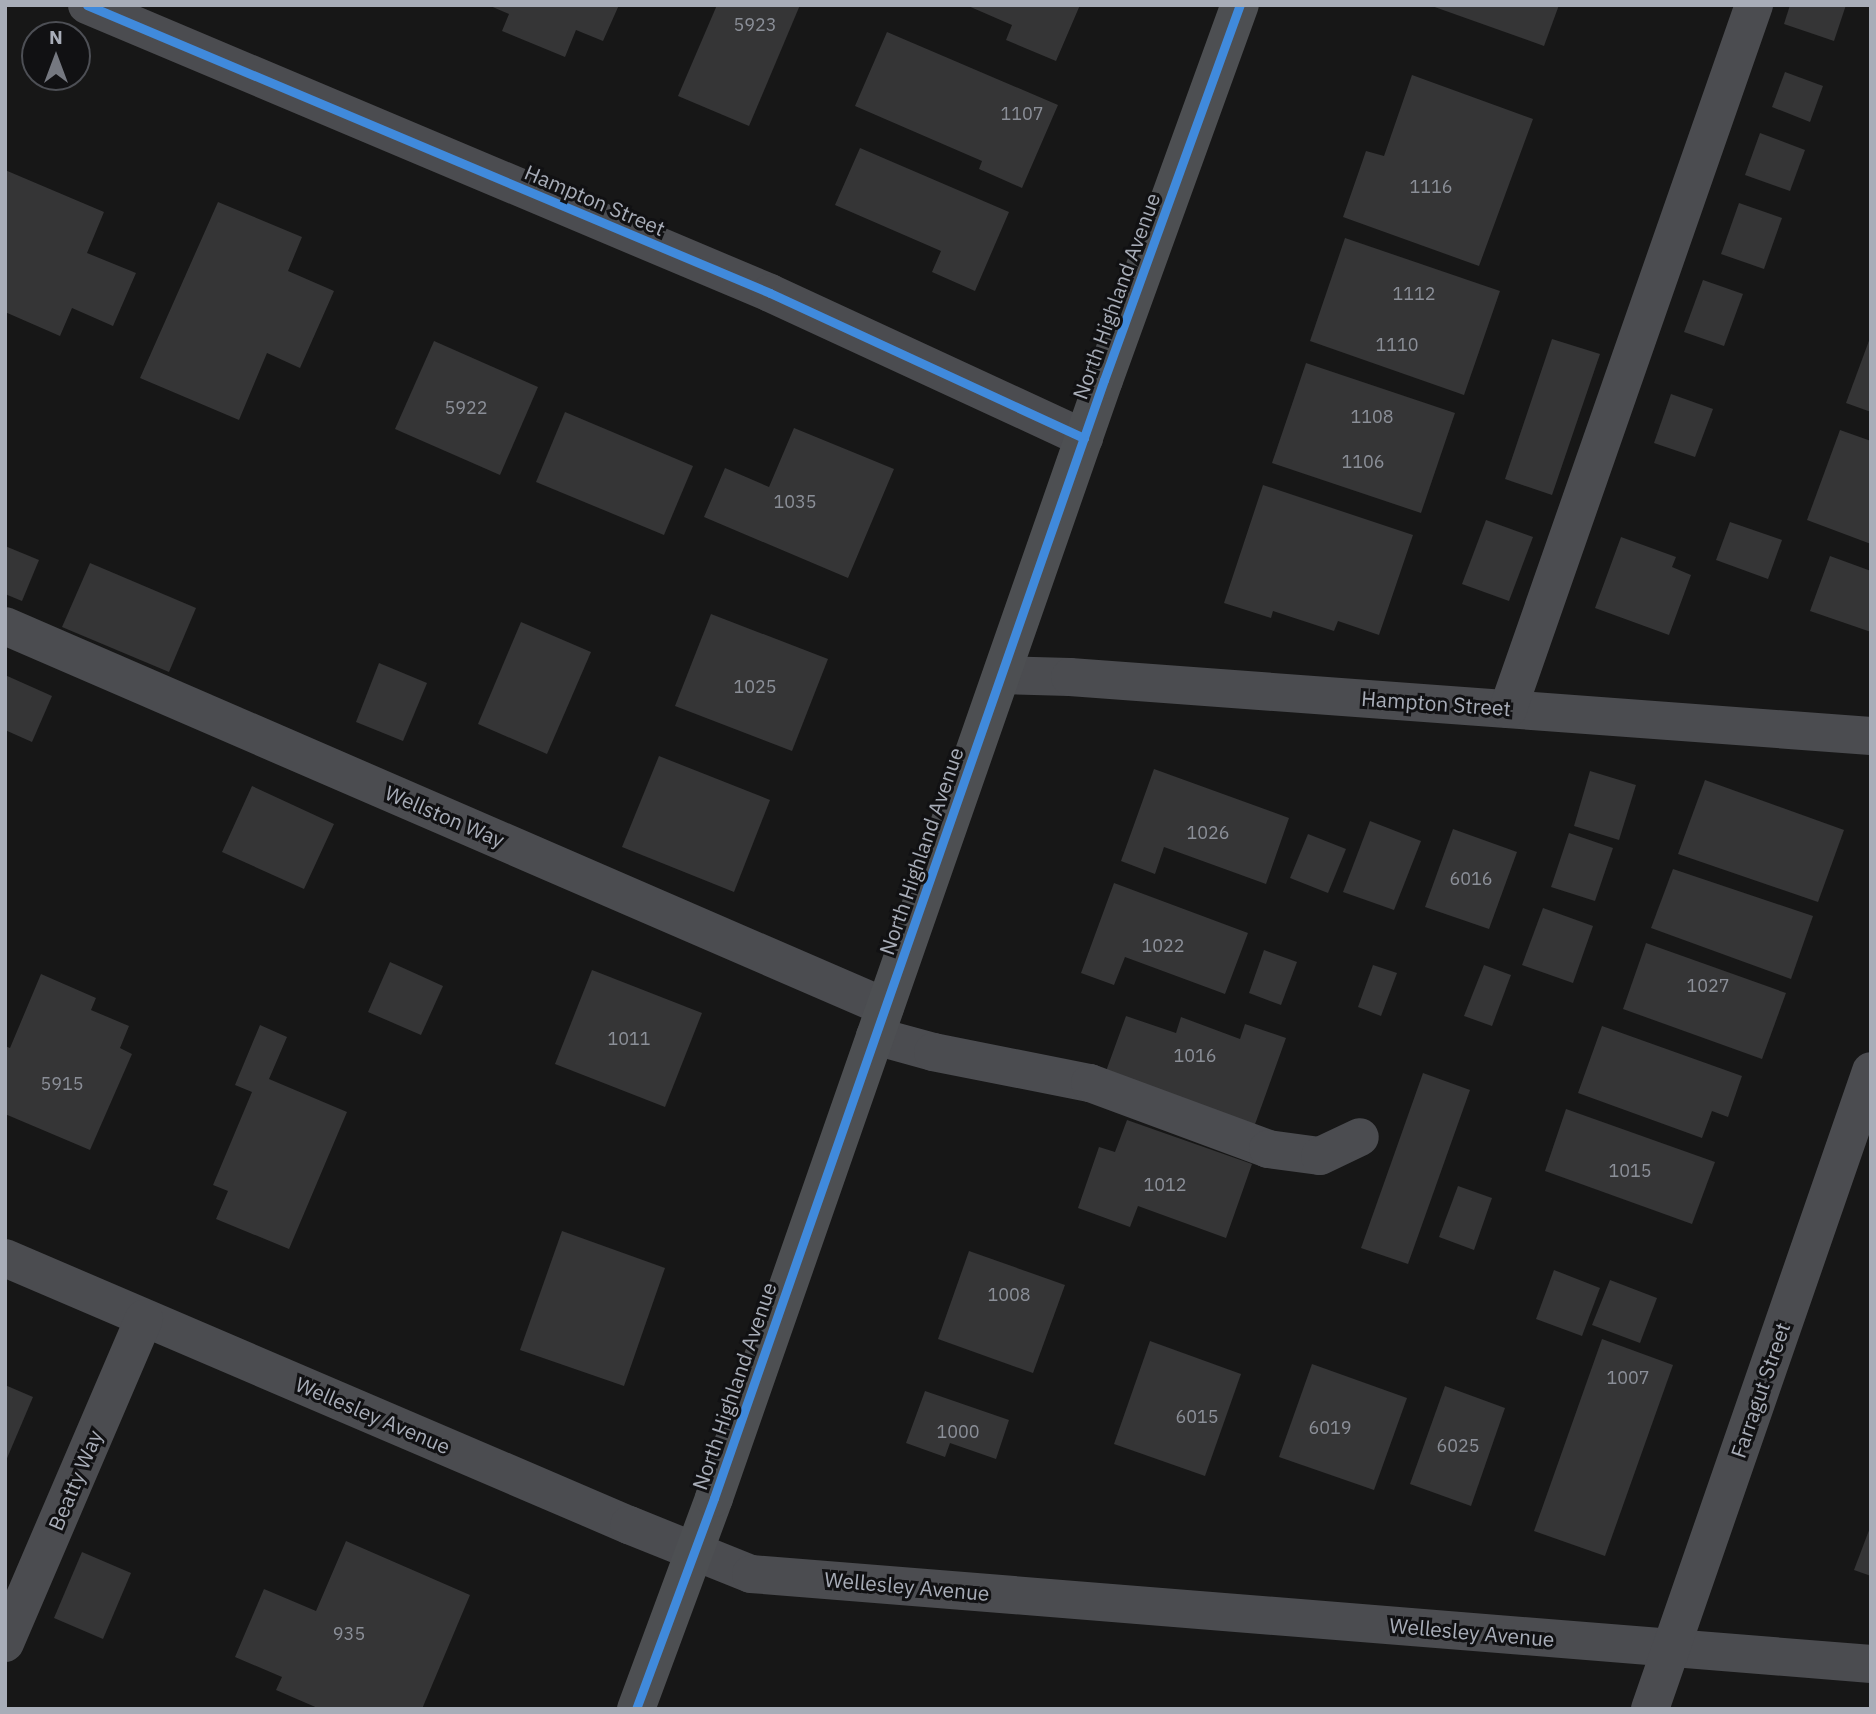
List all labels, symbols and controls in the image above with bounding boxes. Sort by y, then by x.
house number: 5923 [733,14,777,36]
north arrow [21,21,91,91]
text: N [49,25,63,49]
house number: 1107 [1000,103,1044,125]
street label: Hampton Street [521,159,669,241]
house number: 1116 [1409,176,1453,198]
street label: North Highland Avenue [1067,189,1165,403]
house number: 1112 [1392,283,1436,305]
house number: 1110 [1375,334,1419,356]
house number: 5922 [444,397,488,419]
house number: 1108 [1350,406,1394,428]
house number: 1106 [1341,451,1385,473]
house number: 1035 [773,491,817,513]
house number: 1025 [733,676,777,698]
street label: Hampton Street [1360,685,1512,721]
street label: North Highland Avenue [874,744,968,958]
street label: Wellston Way [381,780,509,852]
house number: 1026 [1186,822,1230,844]
house number: 6016 [1449,868,1493,890]
house number: 1022 [1141,935,1185,957]
house number: 1027 [1686,975,1730,997]
house number: 1011 [607,1028,651,1050]
house number: 1016 [1173,1045,1217,1067]
house number: 5915 [40,1073,84,1095]
house number: 1015 [1608,1160,1652,1182]
house number: 1012 [1143,1174,1187,1196]
street label: North Highland Avenue [687,1279,781,1493]
house number: 1008 [987,1284,1031,1306]
street label: Farragut Street [1725,1319,1795,1461]
house number: 1007 [1606,1367,1650,1389]
street label: Wellesley Avenue [292,1371,454,1459]
house number: 6015 [1175,1406,1219,1428]
house number: 6019 [1308,1417,1352,1439]
house number: 1000 [936,1421,980,1443]
street label: Beatty Way [43,1426,107,1534]
house number: 6025 [1436,1435,1480,1457]
street label: Wellesley Avenue [823,1566,991,1606]
street label: Wellesley Avenue [1388,1612,1556,1652]
house number: 935 [333,1623,365,1645]

